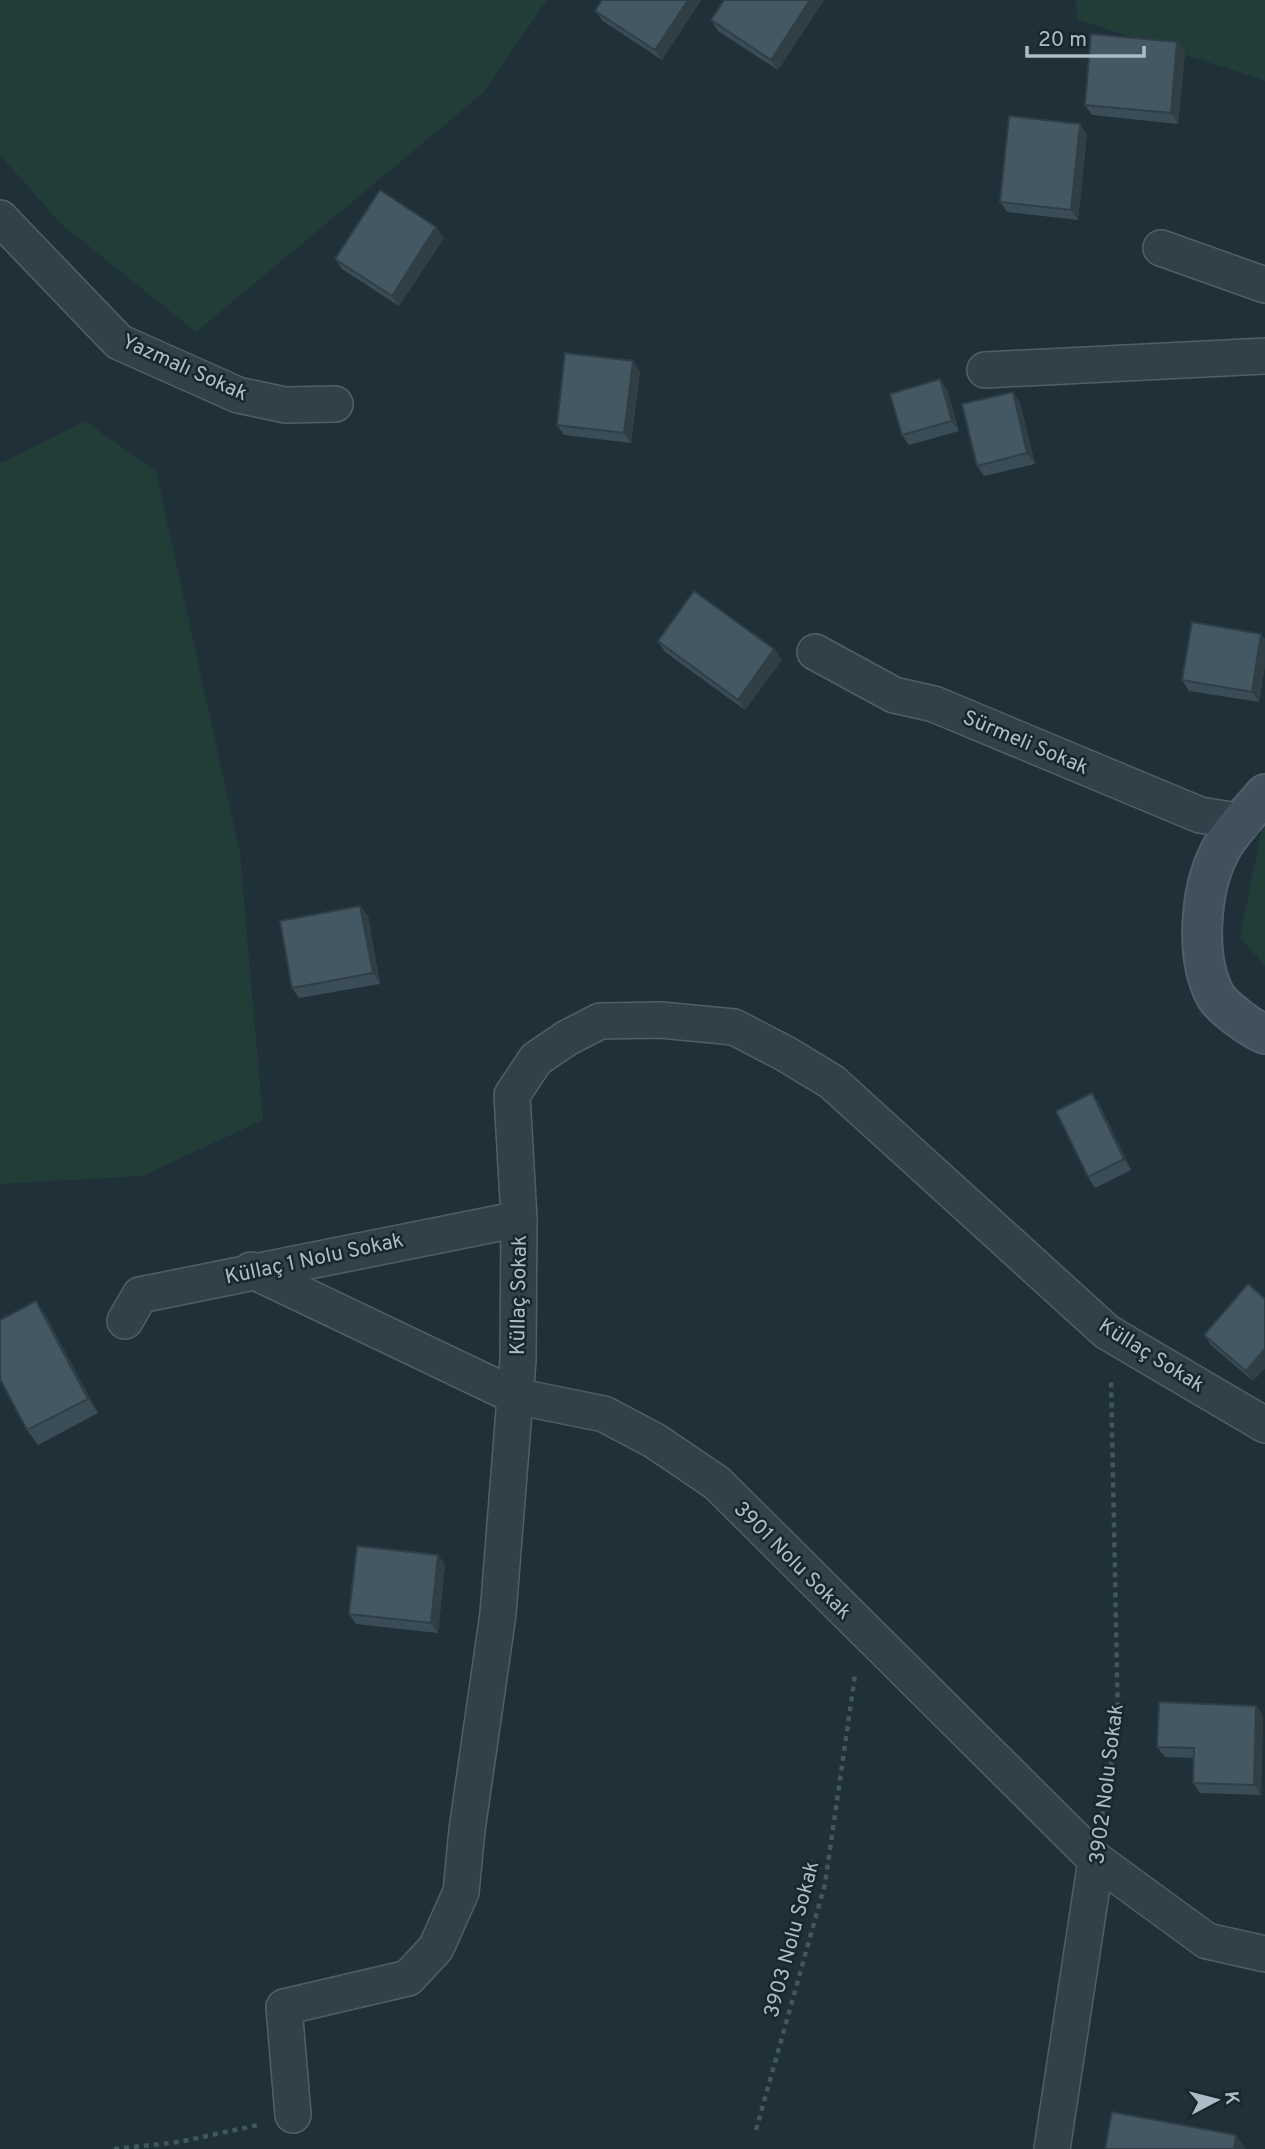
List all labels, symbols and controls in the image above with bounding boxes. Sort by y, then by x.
scale bar [1027,14,1144,58]
text: 20 m [1038,27,1087,54]
street label: Yazmalı Sokak [117,329,252,408]
street label: Sürmeli Sokak [958,705,1093,782]
street label: Küllaç 1 Nolu Sokak [223,1227,406,1292]
street label: Küllaç Sokak [505,1235,534,1355]
street label: Küllaç Sokak [1093,1313,1209,1400]
street label: 3901 Nolu Sokak [727,1496,857,1626]
street label: 3902 Nolu Sokak [1084,1702,1131,1866]
street label: 3903 Nolu Sokak [759,1858,826,2021]
north arrow [1181,2065,1251,2135]
text: K [1218,2090,1244,2106]

